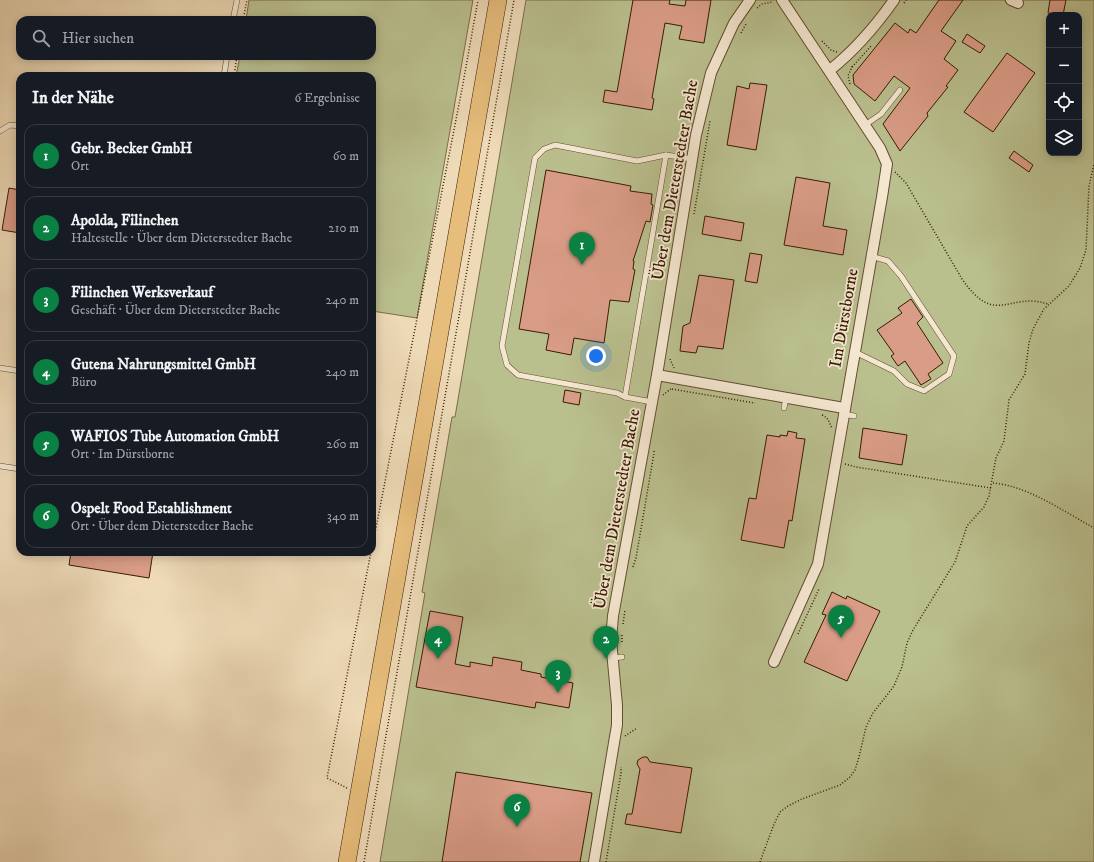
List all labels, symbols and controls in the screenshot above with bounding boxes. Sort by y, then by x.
map controls [1046,12,1082,156]
button: + [1046,12,1082,48]
search box [16,16,376,60]
icon: search [30,27,52,49]
text: Hier suchen [62,29,134,48]
button: − [1046,48,1082,84]
street label: Über dem Dieterstedter Bache [647,78,703,282]
button: locate [1046,84,1082,120]
text: In der Nähe [32,87,114,109]
text: 6 Ergebnisse [294,90,360,106]
button: layers [1046,120,1082,156]
text: Gebr. Becker GmbH [71,139,192,158]
text: 1 [44,148,48,164]
text: 60 m [333,148,359,164]
text: Ort [71,158,89,174]
text: Apolda, Filinchen [71,211,179,230]
text: 2 [43,220,49,236]
text: 210 m [328,220,359,236]
text: Haltestelle · Über dem Dieterstedter Bache [71,230,292,246]
pin: 1 [569,232,595,265]
street label: Im Dürstborne [824,267,864,369]
text: Filinchen Werksverkauf [71,283,213,302]
text: 3 [44,292,48,308]
text: 240 m [326,292,359,308]
text: Geschäft · Über dem Dieterstedter Bache [71,302,280,318]
your location [586,346,606,366]
text: Gutena Nahrungsmittel GmbH [71,355,256,374]
text: 4 [42,364,50,380]
text: 240 m [326,364,359,380]
text: Büro [71,374,97,390]
street label: Über dem Dieterstedter Bache [589,407,645,611]
text: WAFIOS Tube Automation GmbH [71,427,279,446]
text: 5 [43,436,49,452]
text: 260 m [326,436,359,452]
text: Ort · Im Dürstborne [71,446,174,462]
text: Ospelt Food Establishment [71,499,232,518]
text: 6 [43,508,49,524]
text: 340 m [327,508,359,524]
text: Ort · Über dem Dieterstedter Bache [71,518,253,534]
pin: 5 [828,605,854,638]
pin: 4 [425,626,451,659]
pin: 2 [593,626,619,659]
pin: 3 [545,660,571,693]
pin: 6 [504,794,530,827]

